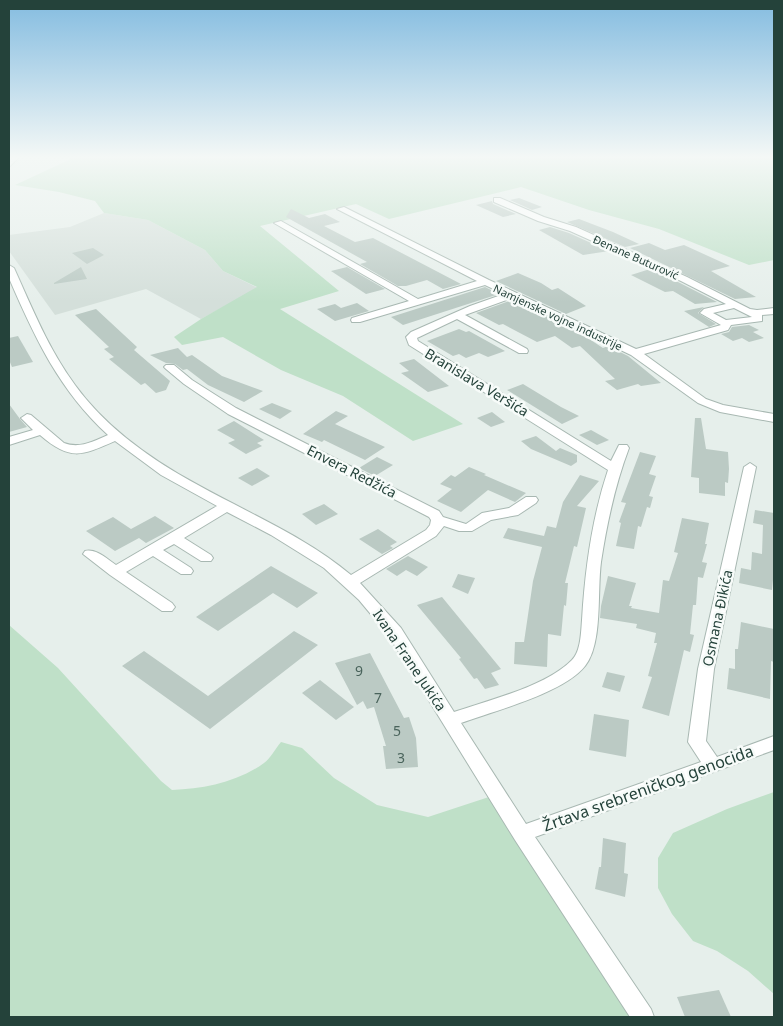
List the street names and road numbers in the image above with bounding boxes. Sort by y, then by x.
street label: Đenane Buturović [591,231,681,283]
street label: Namjenske vojne industrije [491,280,625,354]
street label: Branislava Veršića [421,343,533,421]
street label: Envera Redžića [304,440,400,502]
street label: Osmana Đikića [697,568,737,668]
street label: Ivana Frane Jukića [369,605,451,715]
street label: Žrtava srebreničkog genocida [540,740,756,836]

